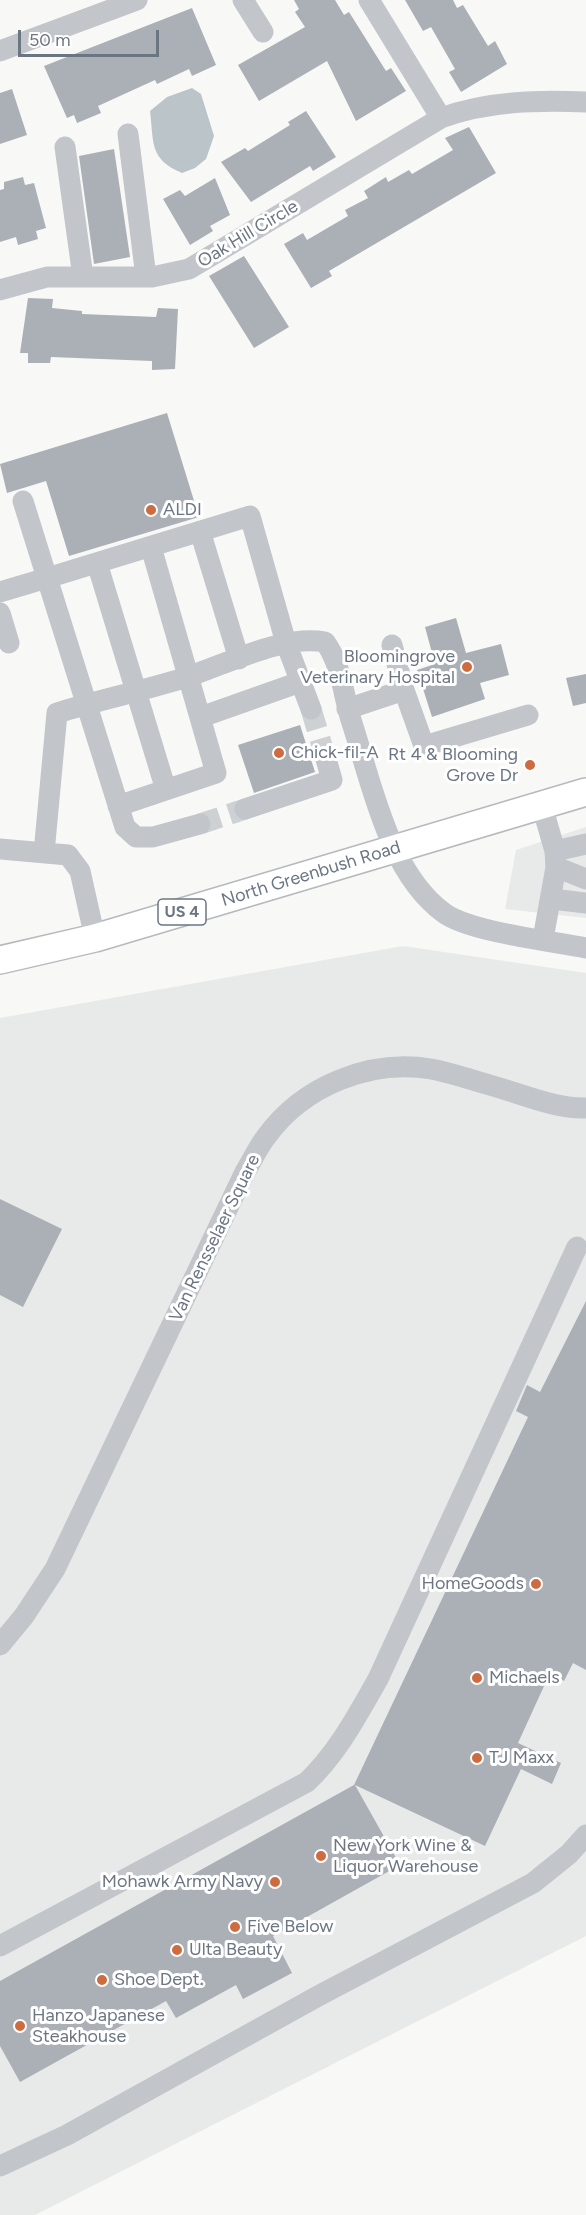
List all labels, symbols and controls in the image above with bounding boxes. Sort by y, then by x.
scale bar [21,18,162,56]
text: 50 m [29,29,71,51]
street label: Oak Hill Circle [194,196,302,272]
place label: ALDI [163,499,202,521]
marker: ALDI [144,503,158,517]
place label: Bloomingrove Veterinary Hospital [300,646,455,688]
marker: Bloomingrove Veterinary Hospital [460,660,474,674]
place label: Chick-fil-A [291,742,379,764]
place label: Rt 4 & Blooming Grove Dr [388,744,518,786]
marker: Chick-fil-A [272,746,286,760]
marker: Rt 4 & Blooming Grove Dr [523,758,537,772]
street label: North Greenbush Road [219,836,403,912]
road number: US 4 [158,899,206,925]
street label: Van Rensselaer Square [165,1151,265,1325]
place label: HomeGoods [421,1573,524,1595]
marker: HomeGoods [529,1577,543,1591]
place label: Michaels [489,1667,560,1689]
marker: Michaels [470,1671,484,1685]
place label: TJ Maxx [489,1747,554,1769]
marker: TJ Maxx [470,1751,484,1765]
place label: New York Wine & Liquor Warehouse [333,1835,478,1878]
marker: New York Wine & Liquor Warehouse [314,1849,328,1863]
place label: Mohawk Army Navy [102,1871,263,1893]
marker: Mohawk Army Navy [268,1875,282,1889]
place label: Five Below [247,1916,333,1938]
marker: Five Below [228,1920,242,1934]
place label: Ulta Beauty [189,1939,282,1961]
marker: Ulta Beauty [170,1943,184,1957]
place label: Shoe Dept. [114,1969,203,1991]
marker: Shoe Dept. [95,1973,109,1987]
place label: Hanzo Japanese Steakhouse [32,2005,165,2048]
marker: Hanzo Japanese Steakhouse [13,2019,27,2033]

